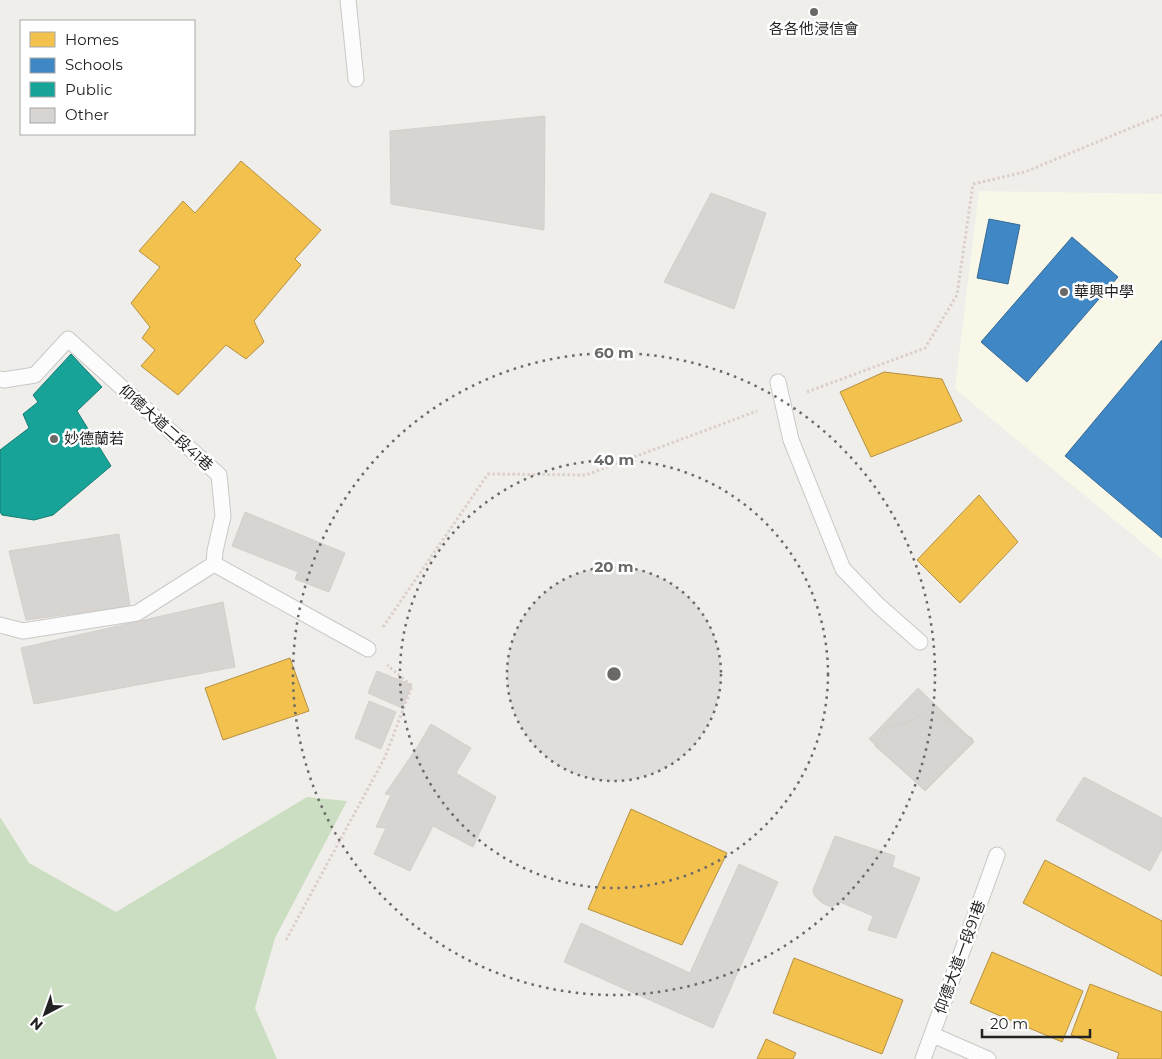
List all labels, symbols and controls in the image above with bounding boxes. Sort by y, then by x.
marker: 各各他浸信會 [808,6,820,18]
place label: 各各他浸信會 [769,19,859,38]
legend [20,20,195,135]
text: Homes [65,30,119,49]
text: Schools [65,55,123,74]
text: Public [65,80,113,99]
text: Other [65,105,109,124]
place label: 華興中學 [1074,282,1134,301]
marker: 華興中學 [1058,286,1070,298]
text: 60 m [594,343,634,362]
street label: 仰德大道二段41巷 [115,380,217,475]
place label: 妙德蘭若 [64,429,124,448]
marker: 妙德蘭若 [48,433,60,445]
text: 40 m [594,450,634,469]
text: 20 m [594,557,634,576]
centre of rings [605,665,623,683]
street label: 仰德大道一段91巷 [930,897,989,1016]
north arrow [20,989,70,1039]
scale bar [982,1006,1090,1038]
text: N [26,1013,47,1034]
text: 20 m [990,1014,1028,1033]

